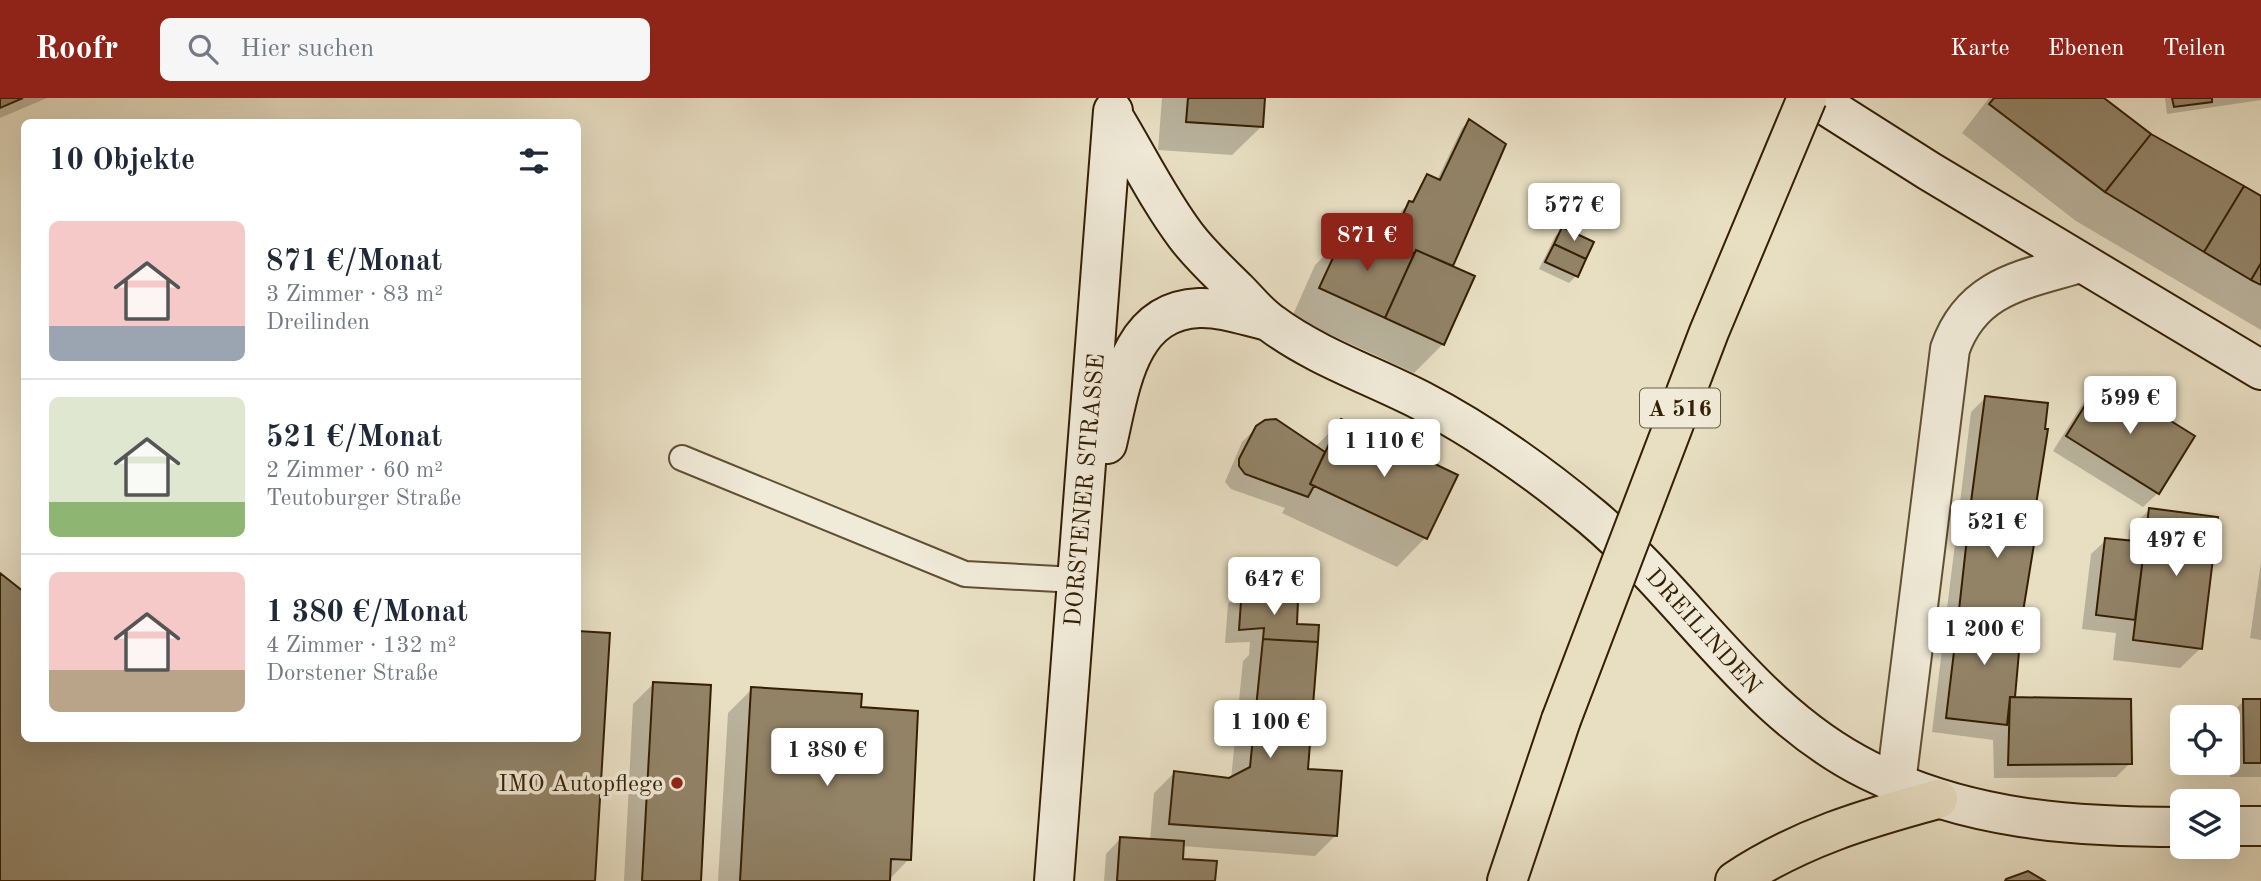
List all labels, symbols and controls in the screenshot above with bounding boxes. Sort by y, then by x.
search box [160,18,650,81]
icon: search [184,30,222,68]
text: Roofr [35,33,118,66]
text: Hier suchen [240,36,374,62]
text: Karte [1950,37,2010,61]
text: Ebenen [2048,37,2124,61]
text: Teilen [2162,37,2226,61]
icon: filters [515,142,553,180]
text: 10 Objekte [49,146,195,176]
pin: 577 € [1525,184,1623,243]
text: 577 € [1544,194,1604,217]
pin: 871 € [1318,214,1416,273]
text: 871 € [1337,224,1397,247]
text: 871 €/Monat [266,247,442,277]
icon: home [105,249,189,333]
text: 3 Zimmer · 83 m² [266,283,443,306]
text: Dreilinden [266,311,370,334]
street label: DORSTENER STRASSE [1062,353,1110,628]
pin: 599 € [2081,376,2179,436]
text: 599 € [2100,387,2160,410]
road number: A 516 [1640,388,1720,428]
pin: 1 110 € [1319,420,1449,479]
text: 521 €/Monat [266,423,442,453]
icon: home [105,425,189,509]
text: 1 110 € [1344,430,1424,453]
text: 2 Zimmer · 60 m² [266,459,443,482]
text: Teutoburger Straße [266,487,461,510]
pin: 521 € [1948,500,2046,560]
text: 521 € [1967,511,2027,534]
pin: 497 € [2127,518,2225,578]
text: 497 € [2146,529,2206,552]
pin: 647 € [1225,558,1323,617]
street label: DREILINDEN [1640,565,1765,700]
text: 647 € [1244,568,1304,591]
text: 1 380 €/Monat [266,598,468,628]
icon: home [105,600,189,684]
pin: 1 200 € [1919,608,2049,667]
text: 1 200 € [1944,618,2024,641]
text: 4 Zimmer · 132 m² [266,634,456,657]
text: Dorstener Straße [266,662,438,685]
pin: 1 100 € [1205,700,1335,760]
map controls [2170,705,2240,859]
button: locate [2170,705,2240,775]
text: 1 100 € [1230,711,1310,734]
pin: 1 380 € [762,728,892,788]
text: 1 380 € [787,739,867,762]
place label: IMO Autopflege [498,773,663,797]
marker: IMO Autopflege [669,775,685,791]
button: layers [2170,789,2240,859]

